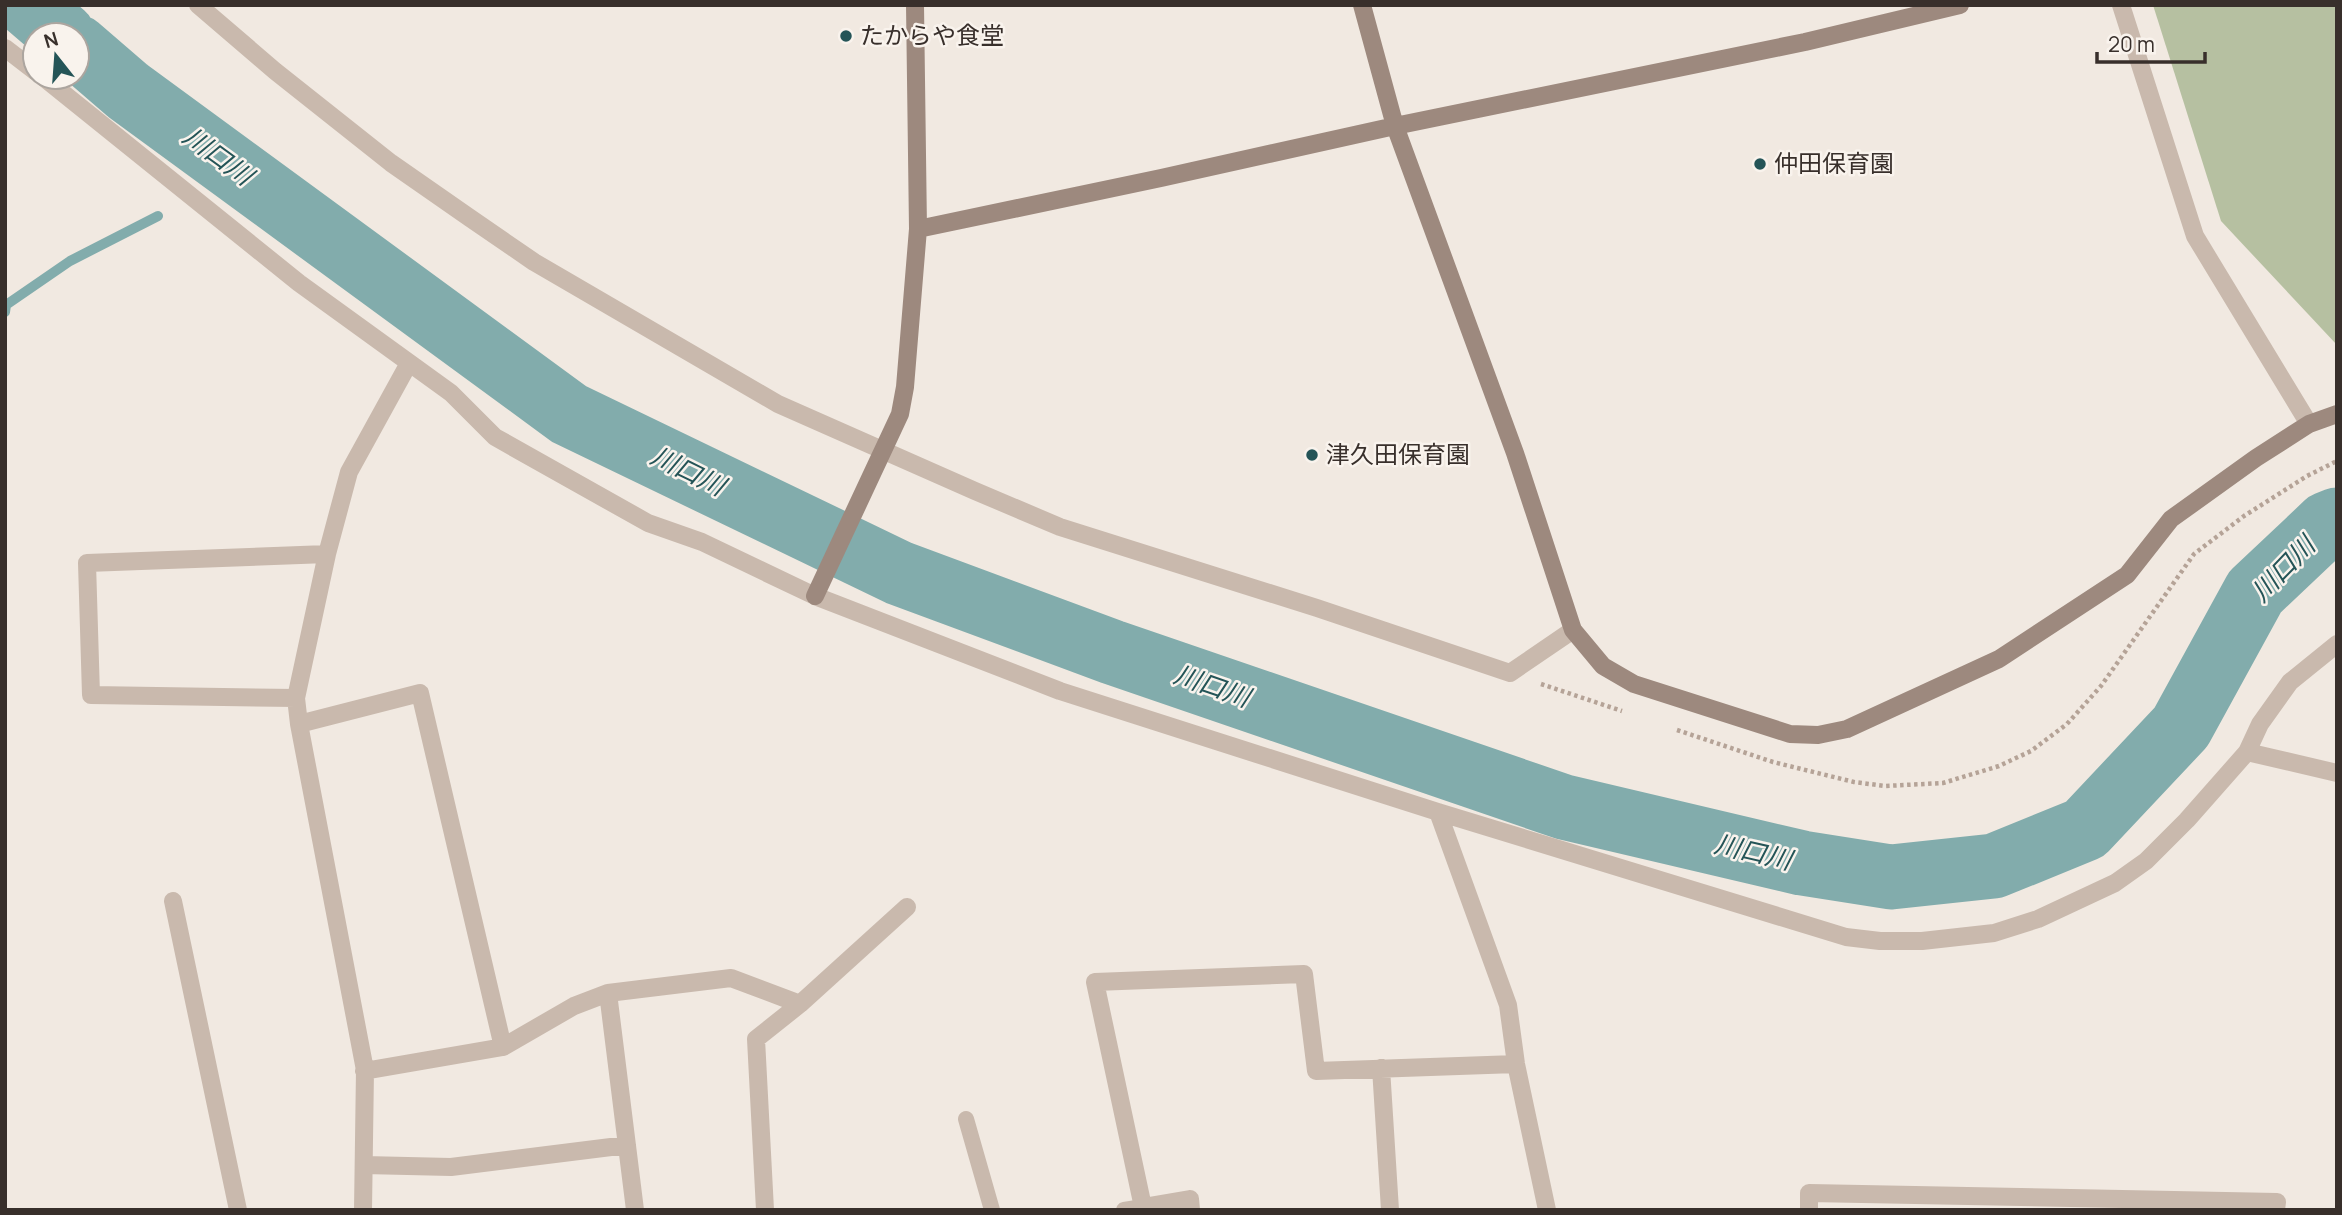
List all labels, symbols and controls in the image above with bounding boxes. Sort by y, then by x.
place label: たからや食堂 [860,18,1004,51]
north arrow [21,21,91,91]
scale bar [2097,21,2206,65]
text: N [41,25,61,54]
marker: たからや食堂 [838,28,854,44]
text: 20 m [2108,30,2155,58]
water label: 川口川 [176,118,263,194]
place label: 仲田保育園 [1774,146,1894,179]
marker: 仲田保育園 [1752,156,1768,172]
water label: 川口川 [645,437,734,505]
place label: 津久田保育園 [1326,437,1470,470]
marker: 津久田保育園 [1304,447,1320,463]
water label: 川口川 [2242,526,2324,609]
water label: 川口川 [1170,655,1258,716]
water label: 川口川 [1711,825,1798,878]

